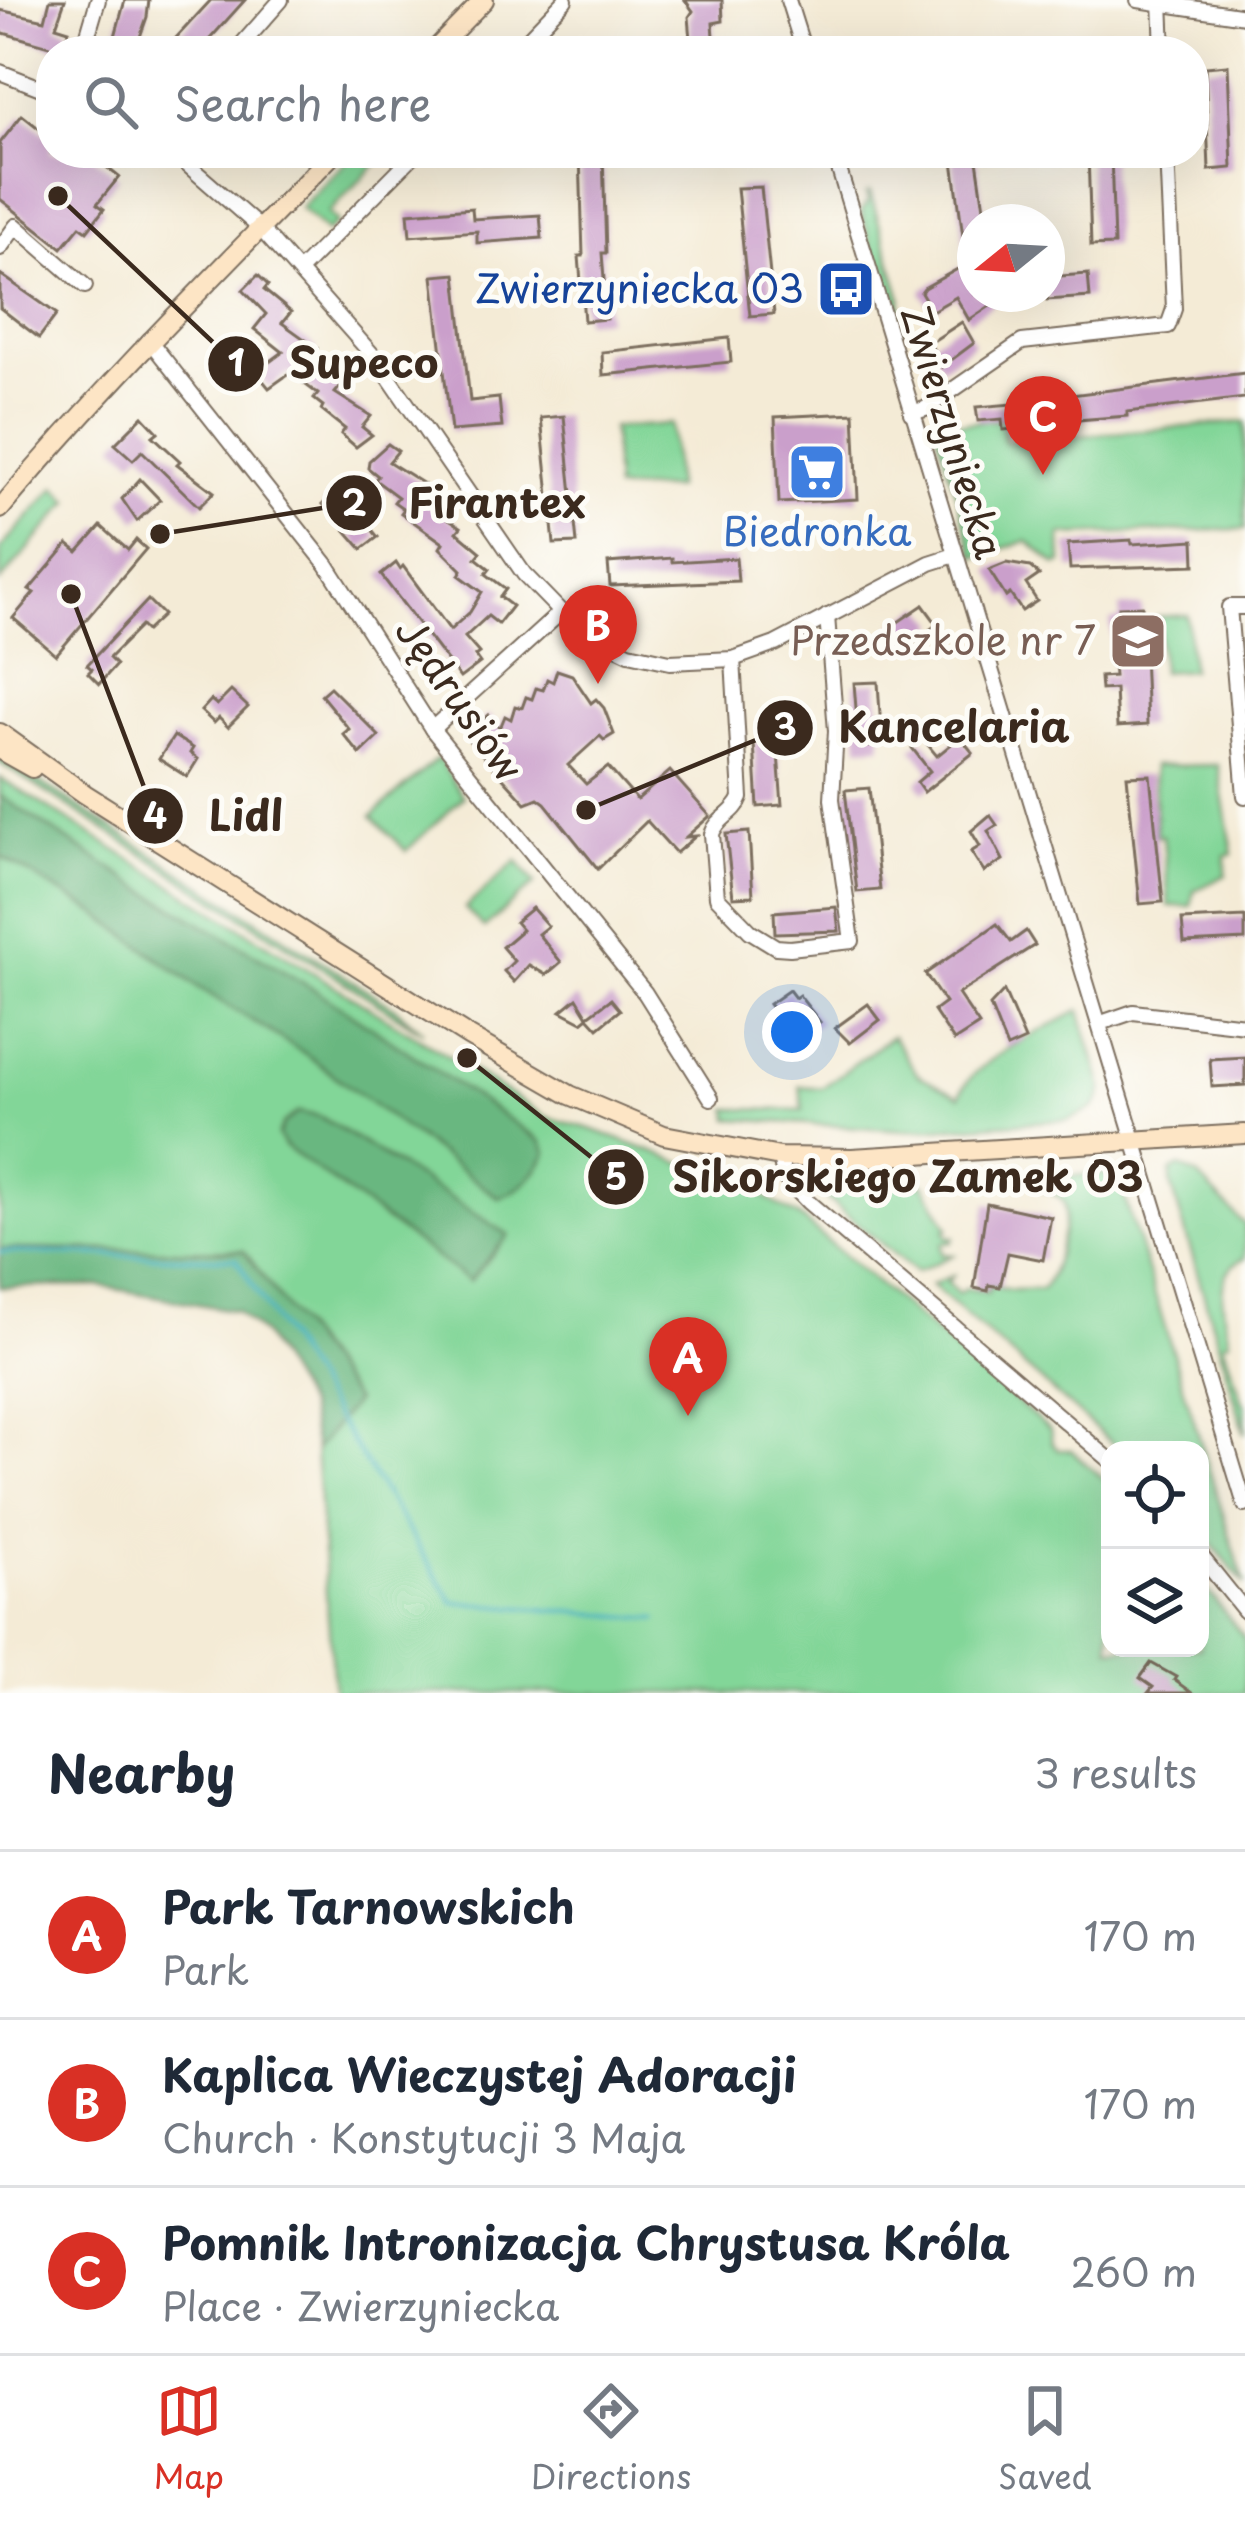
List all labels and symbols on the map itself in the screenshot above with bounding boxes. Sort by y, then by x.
north arrow [957,204,1065,312]
place label: Zwierzyniecka 03 [475,257,804,316]
bus stop icon: Zwierzyniecka 03 [815,258,877,320]
street label: Zwierzyniecka [888,297,1021,566]
callout: Supeco [206,325,462,403]
text: Supeco [290,329,438,392]
text: 1 [227,334,245,388]
pin: C [1004,376,1082,475]
supermarket icon: Biedronka [786,441,848,503]
callout: Firantex [324,464,610,542]
text: Firantex [408,469,586,532]
text: 2 [341,474,367,528]
place label: Biedronka [722,500,912,559]
pin: B [559,585,637,684]
street label: Jędrusiów [383,604,539,792]
place label: Przedszkole nr 7 [790,609,1096,668]
school or university icon: Przedszkole nr 7 [1107,610,1169,672]
callout: Kancelaria [755,689,1094,767]
text: Kancelaria [838,693,1070,756]
text: 3 [773,698,797,752]
callout: Lidl [125,777,307,855]
text: Lidl [209,782,283,845]
text: 4 [143,787,167,841]
your location [762,1002,822,1062]
callout: Sikorskiego Zamek 03 [586,1138,1170,1216]
text: Sikorskiego Zamek 03 [673,1143,1143,1206]
text: 5 [604,1148,628,1202]
pin: A [649,1317,727,1416]

